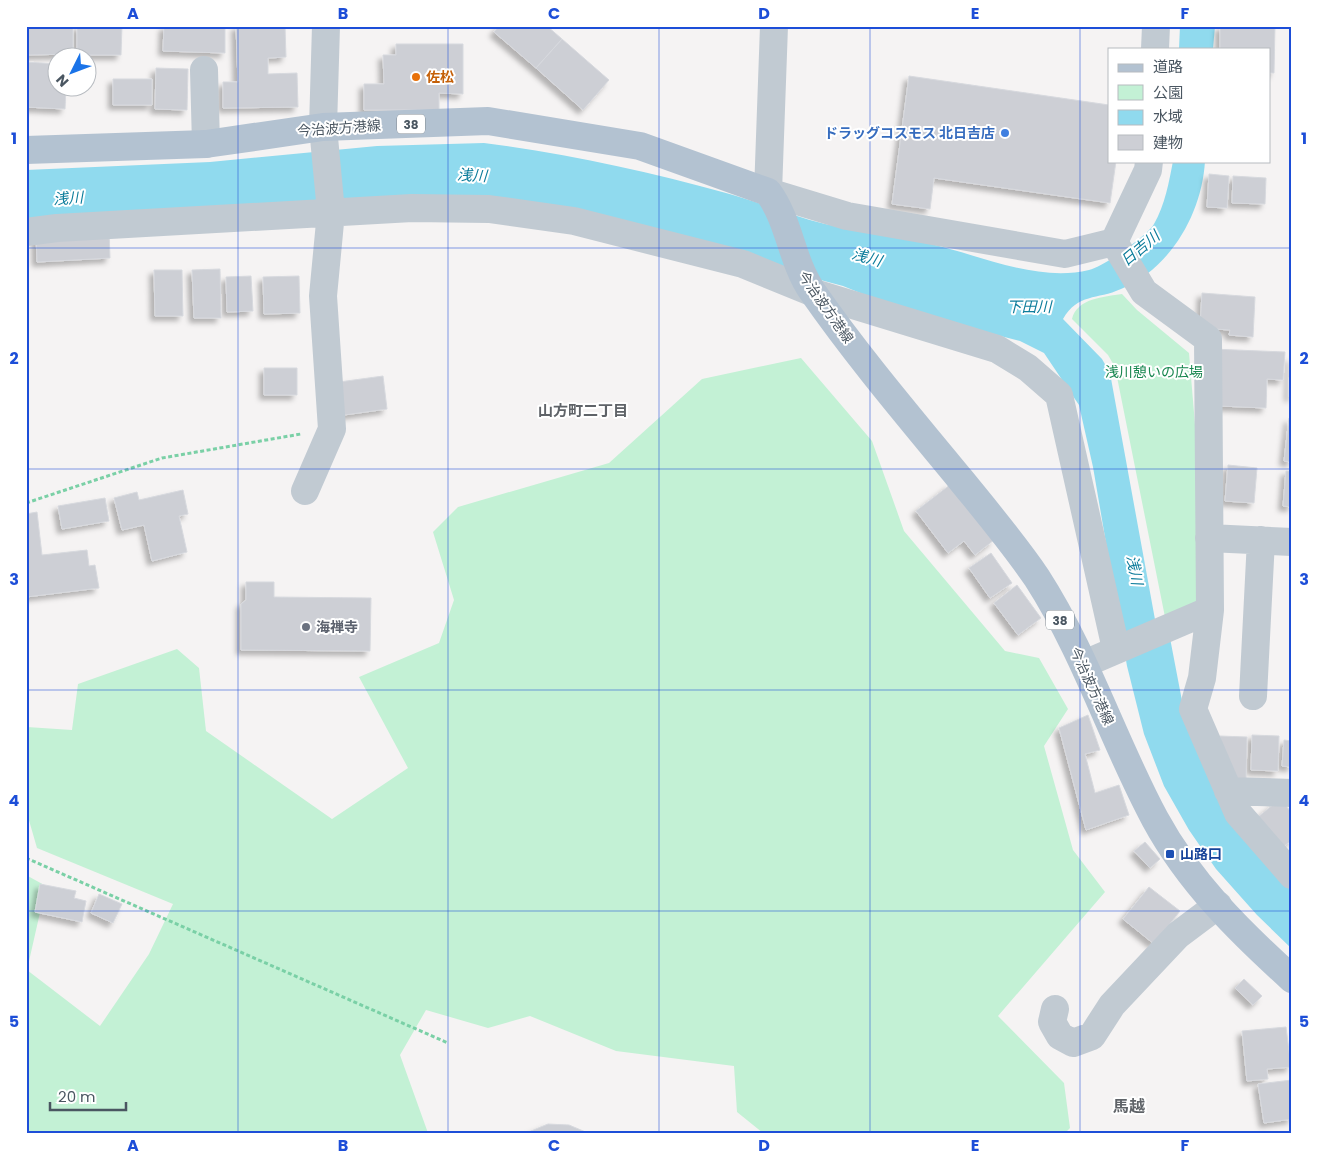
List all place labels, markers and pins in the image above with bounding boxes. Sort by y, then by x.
place label: 佐松 [426,67,454,87]
marker: 佐松 [410,71,422,83]
place label: ドラッグコスモス 北日吉店 [824,123,995,143]
marker: ドラッグコスモス 北日吉店 [999,127,1011,139]
place label: 海禅寺 [316,617,358,637]
marker: 海禅寺 [300,621,312,633]
place label: 山路口 [1180,844,1222,864]
marker: 山路口 [1164,848,1176,860]

